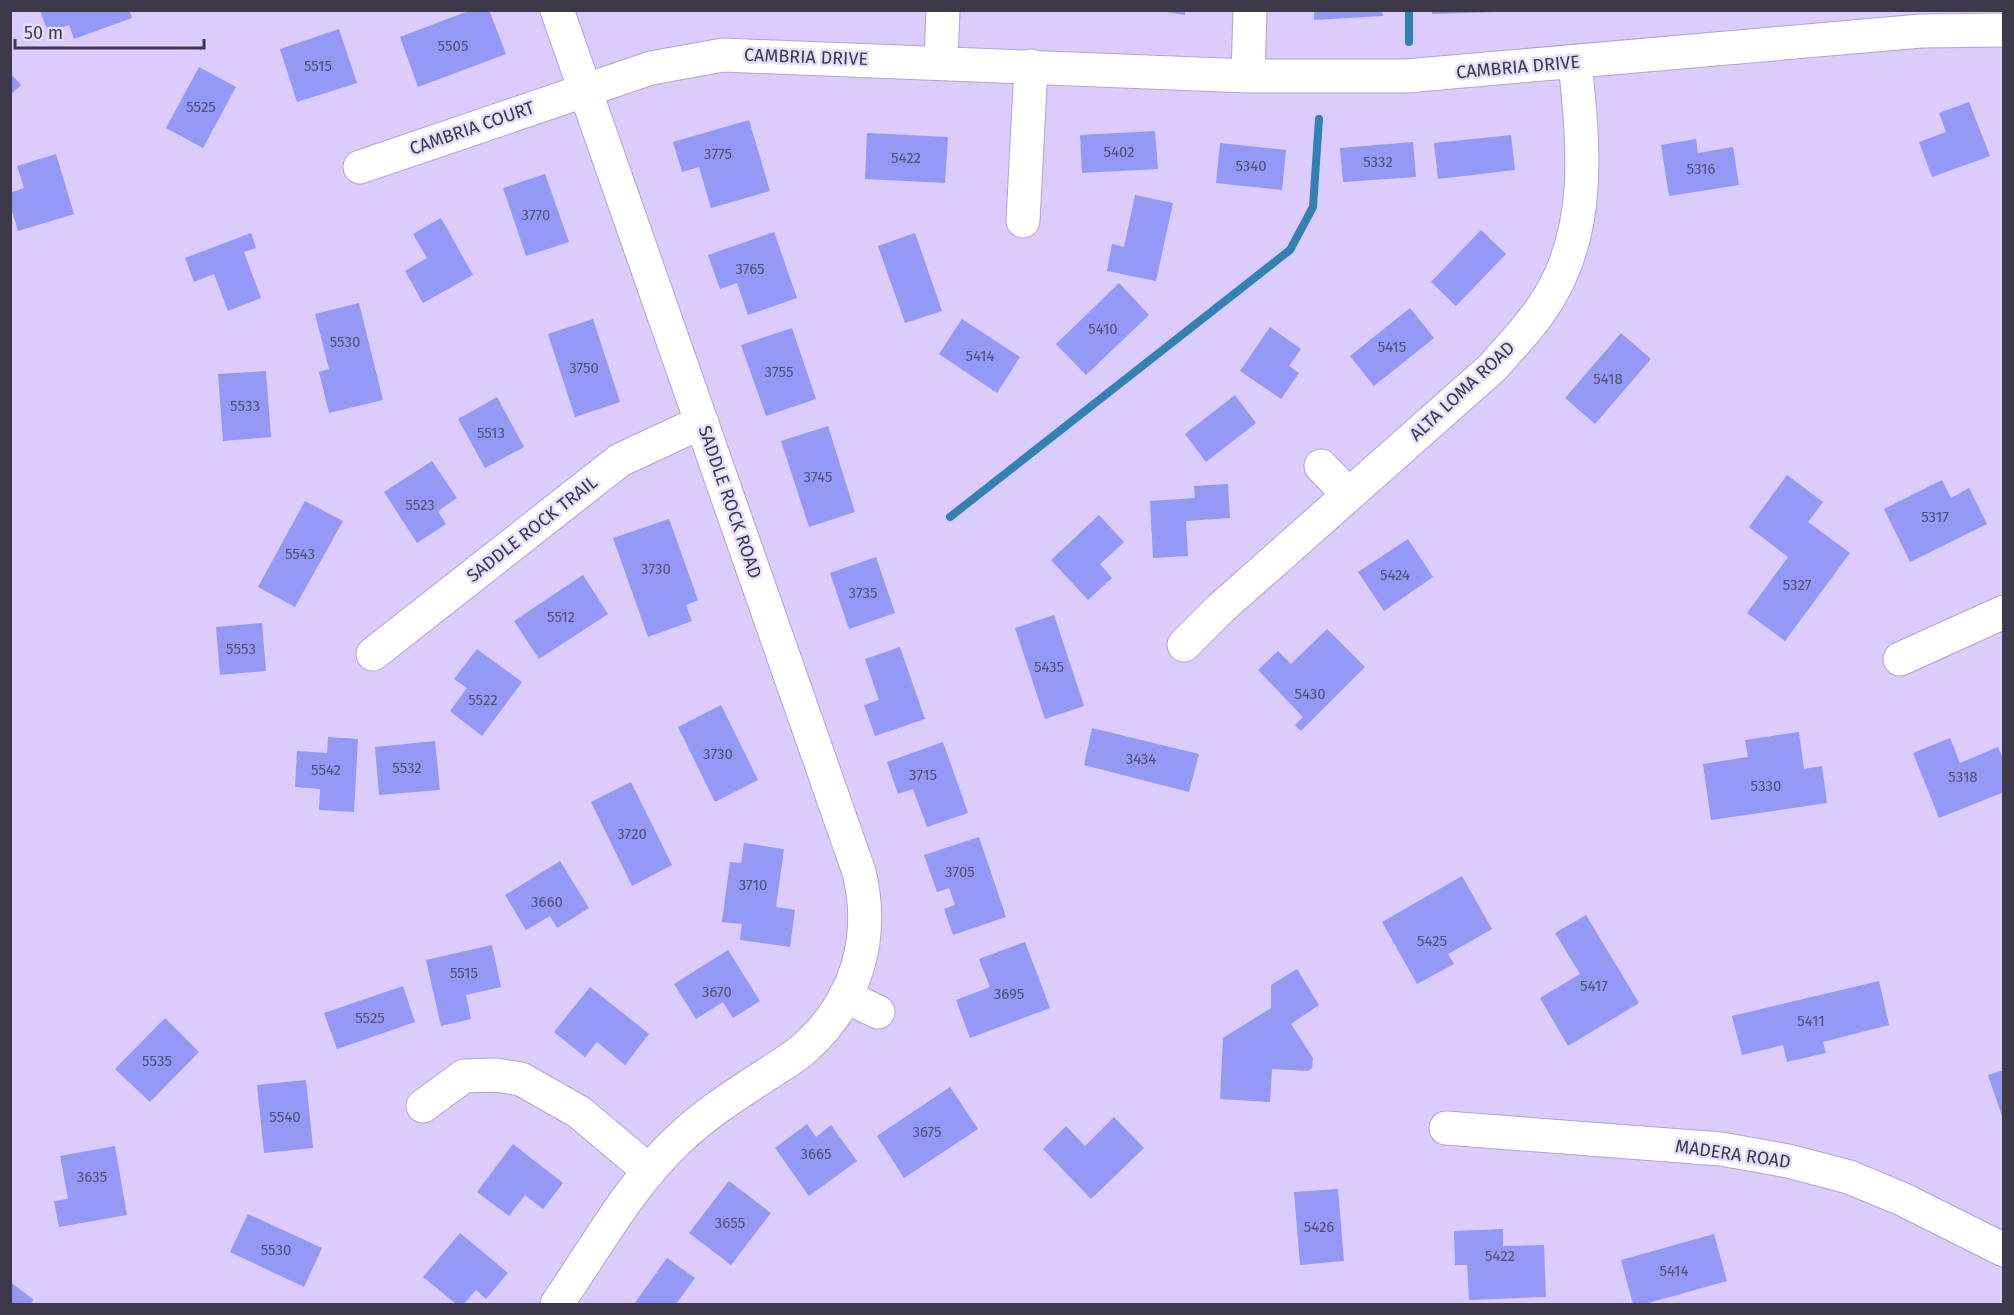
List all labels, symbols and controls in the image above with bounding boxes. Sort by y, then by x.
scale bar [15,12,204,50]
text: 50 m [24,22,63,44]
house number: 5505 [438,37,468,55]
street label: CAMBRIA DRIVE [744,44,868,70]
street label: CAMBRIA DRIVE [1455,51,1581,83]
house number: 5515 [304,57,332,75]
street label: CAMBRIA COURT [407,96,538,160]
house number: 5525 [186,98,216,116]
house number: 5402 [1103,143,1135,161]
house number: 3775 [704,145,732,163]
house number: 5422 [891,149,921,167]
house number: 5332 [1363,153,1393,171]
house number: 5340 [1235,157,1267,175]
house number: 5316 [1686,160,1716,178]
house number: 3770 [522,206,550,224]
house number: 3765 [735,260,765,278]
house number: 5410 [1088,320,1118,338]
house number: 5530 [330,333,360,351]
street label: ALTA LOMA ROAD [1405,337,1519,445]
house number: 5415 [1378,338,1406,356]
house number: 5414 [965,347,995,365]
house number: 3750 [569,359,599,377]
house number: 3755 [765,363,793,381]
house number: 5418 [1593,370,1623,388]
house number: 5533 [230,397,260,415]
street label: SADDLE ROCK ROAD [694,423,766,581]
house number: 5513 [477,424,505,442]
house number: 3745 [804,468,832,486]
street label: SADDLE ROCK TRAIL [462,471,602,587]
house number: 5523 [405,496,435,514]
house number: 5317 [1921,508,1949,526]
house number: 5543 [285,545,315,563]
house number: 3730 [641,560,671,578]
house number: 5424 [1380,566,1410,584]
house number: 5327 [1783,576,1812,594]
house number: 3735 [849,584,877,602]
house number: 5512 [547,608,575,626]
house number: 5553 [226,640,256,658]
house number: 5435 [1034,658,1064,676]
house number: 5430 [1294,685,1326,703]
house number: 5522 [468,691,498,709]
house number: 3730 [703,745,733,763]
house number: 3434 [1126,750,1156,768]
house number: 5532 [392,759,422,777]
house number: 5542 [311,761,341,779]
house number: 3715 [909,766,937,784]
house number: 5318 [1948,768,1978,786]
house number: 5330 [1751,777,1781,795]
house number: 3720 [617,825,647,843]
house number: 3705 [945,863,975,881]
house number: 3710 [739,876,767,894]
house number: 3660 [531,893,563,911]
house number: 5425 [1417,932,1447,950]
house number: 5515 [450,964,478,982]
house number: 5417 [1580,977,1608,995]
house number: 3670 [702,983,732,1001]
house number: 3695 [994,985,1024,1003]
house number: 5525 [355,1009,385,1027]
house number: 5411 [1797,1012,1825,1030]
house number: 5535 [142,1052,172,1070]
house number: 5540 [269,1108,301,1126]
house number: 3675 [912,1123,942,1141]
street label: MADERA ROAD [1674,1135,1792,1173]
house number: 3665 [801,1145,831,1163]
house number: 3635 [77,1168,107,1186]
house number: 3655 [715,1214,745,1232]
house number: 5426 [1304,1218,1334,1236]
house number: 5530 [261,1241,291,1259]
house number: 5422 [1485,1247,1515,1265]
house number: 5414 [1659,1262,1689,1280]

